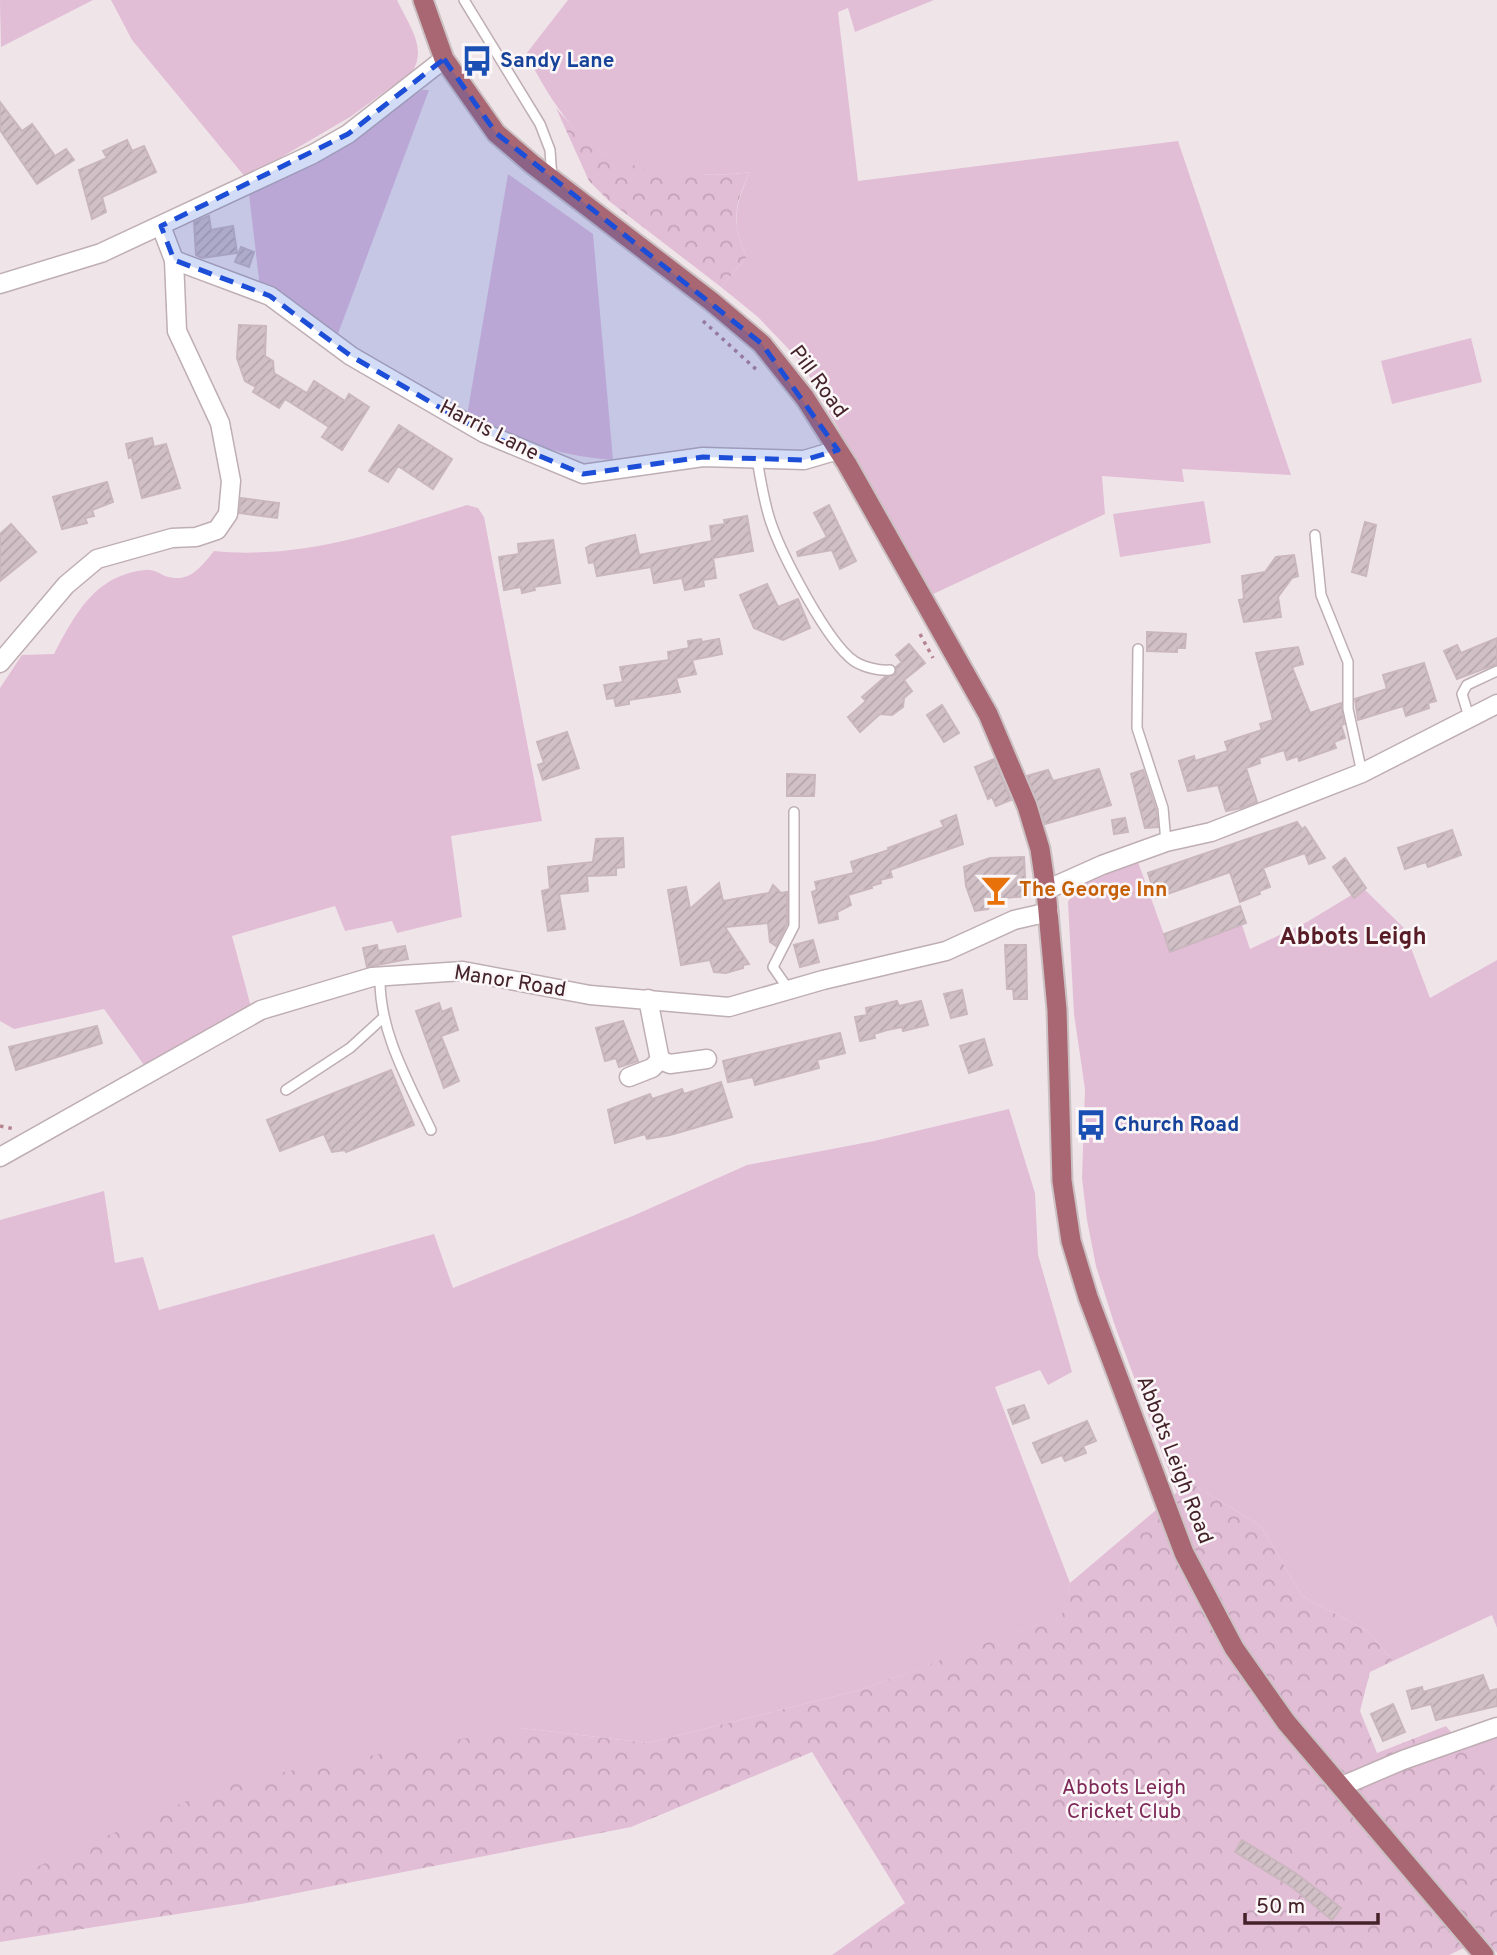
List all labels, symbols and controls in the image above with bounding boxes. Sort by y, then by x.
bus stop icon: Sandy Lane [460,44,494,78]
place label: Sandy Lane [500,48,614,75]
street label: Pill Road [783,340,853,424]
street label: Harris Lane [435,394,543,468]
bar icon: The George Inn [979,873,1013,907]
place label: The George Inn [1019,877,1167,904]
district label: Abbots Leigh [1279,923,1427,953]
street label: Manor Road [452,960,568,1004]
bus stop icon: Church Road [1074,1108,1108,1142]
place label: Church Road [1114,1112,1239,1139]
street label: Abbots Leigh Road [1130,1372,1218,1548]
park label: Abbots Leigh Cricket Club [1062,1775,1186,1826]
scale bar [1245,1882,1378,1926]
text: 50 m [1256,1894,1305,1921]

